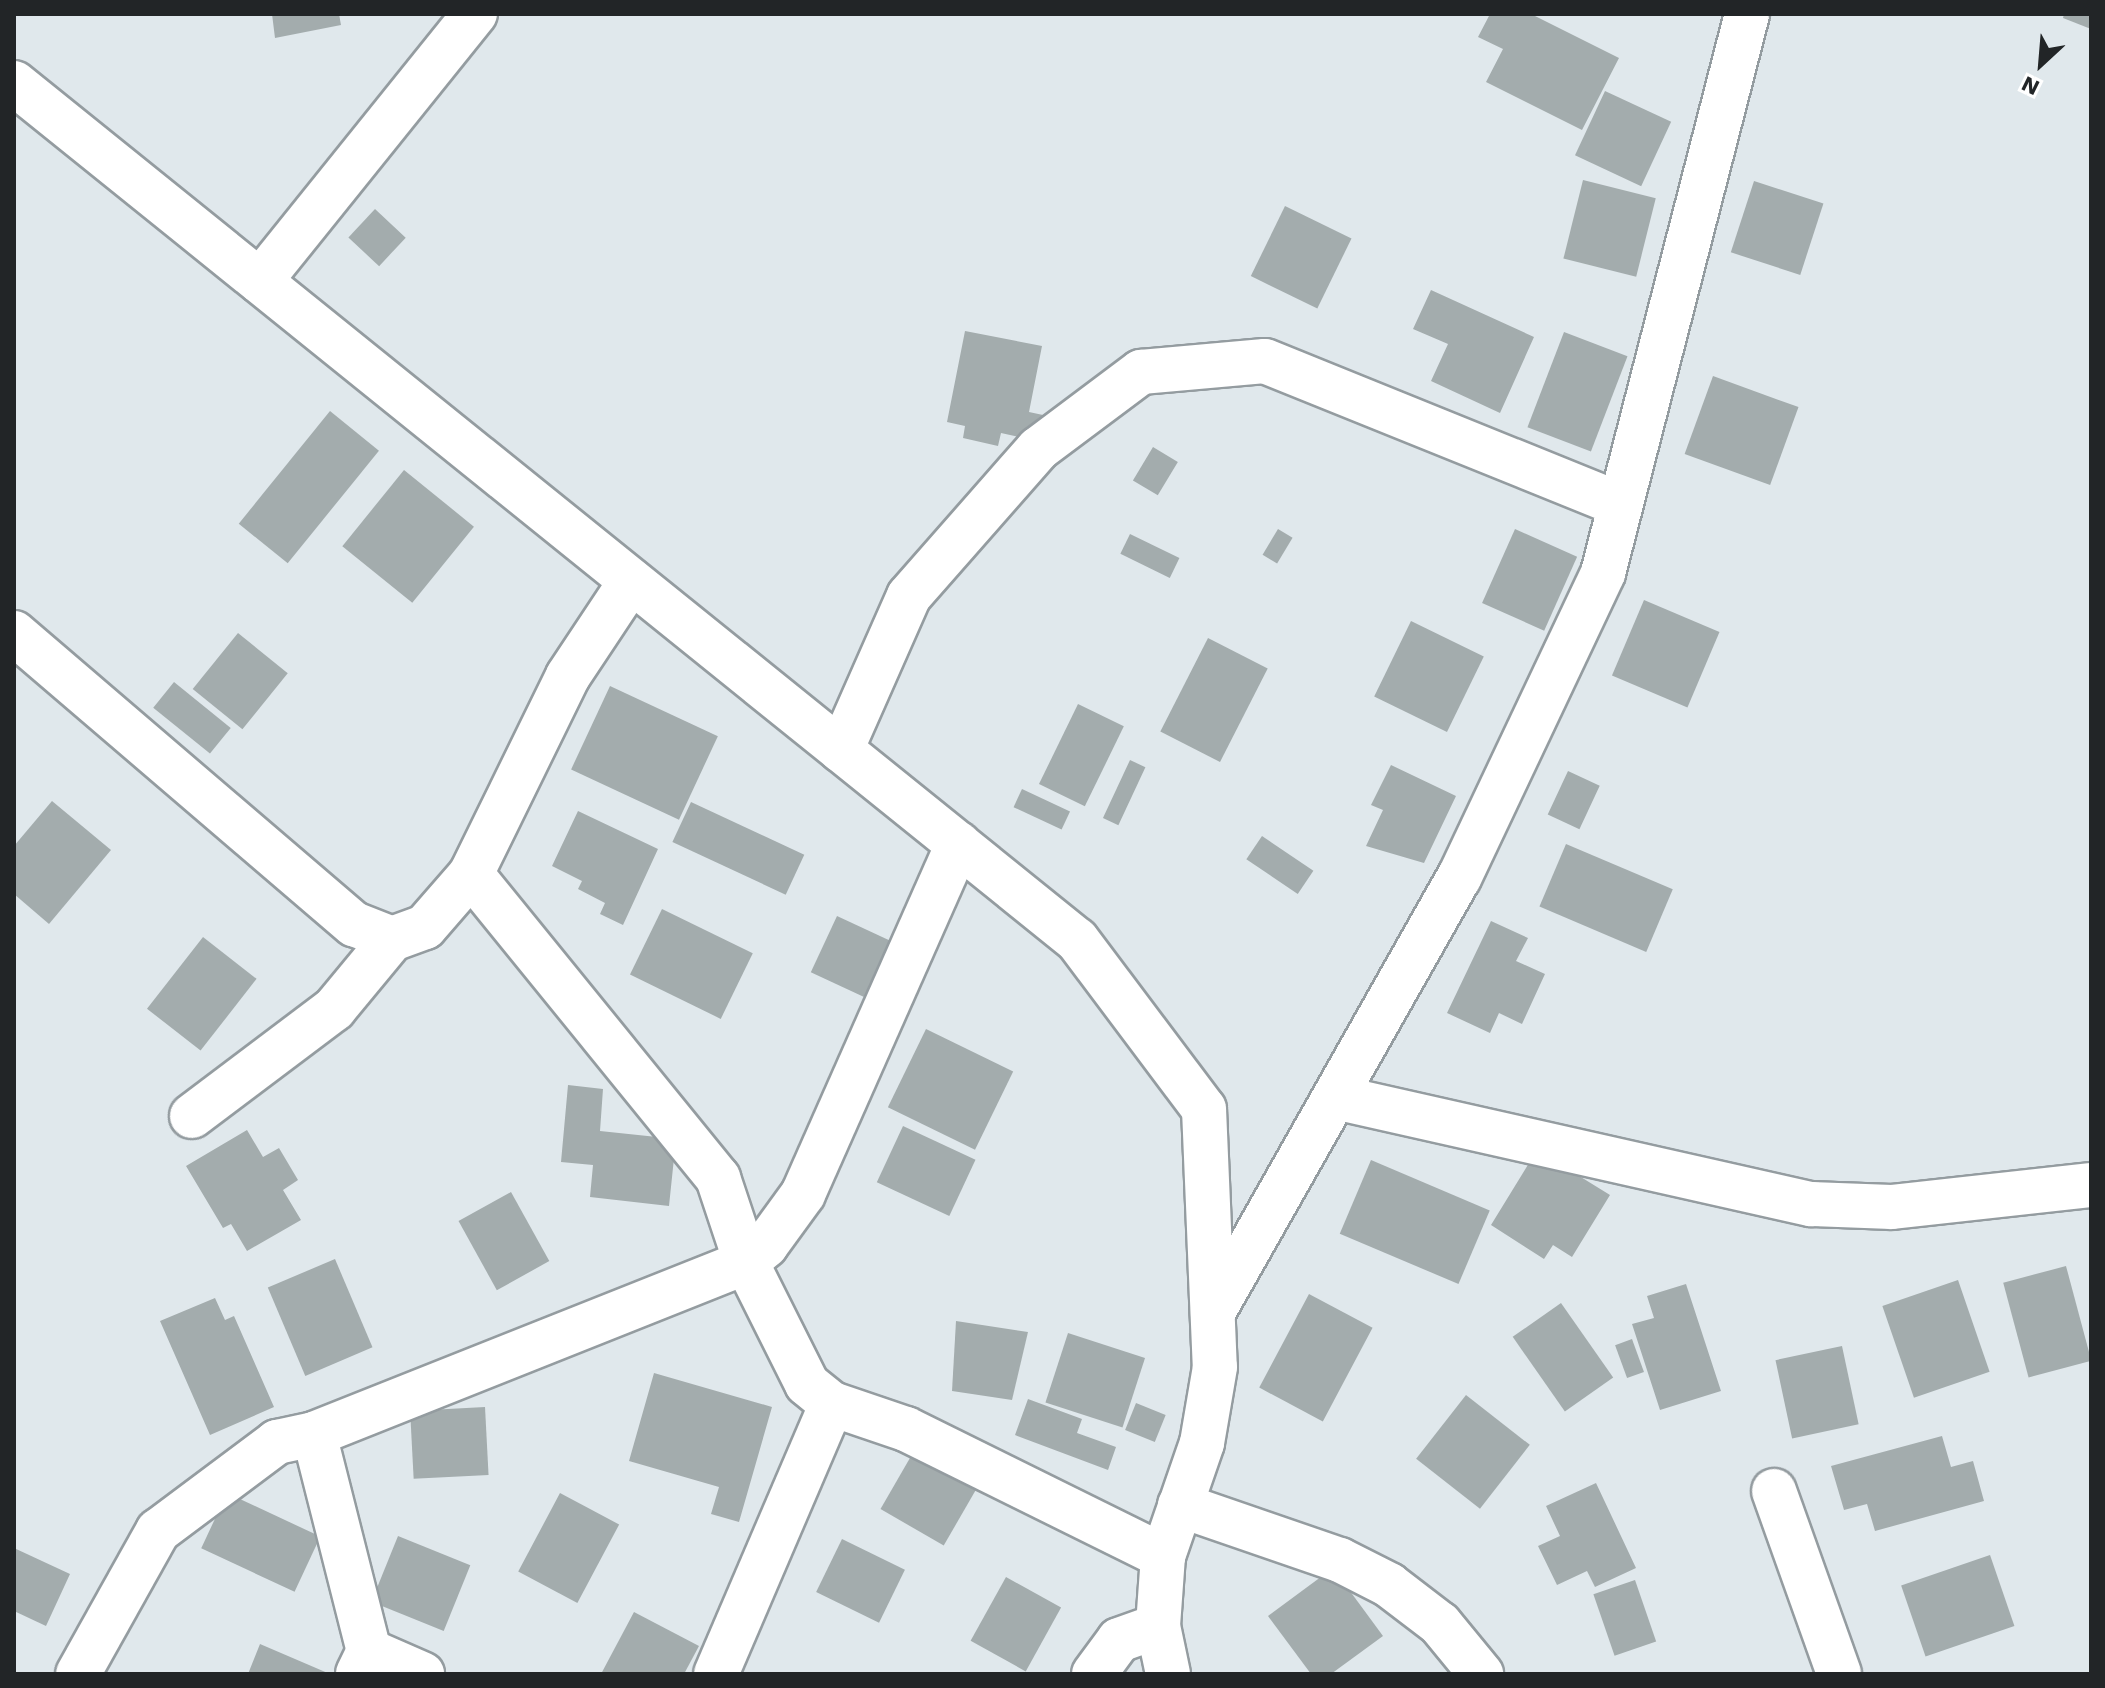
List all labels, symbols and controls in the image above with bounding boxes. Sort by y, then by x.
north arrow [2001,24,2081,104]
text: N [2017,71,2043,101]

